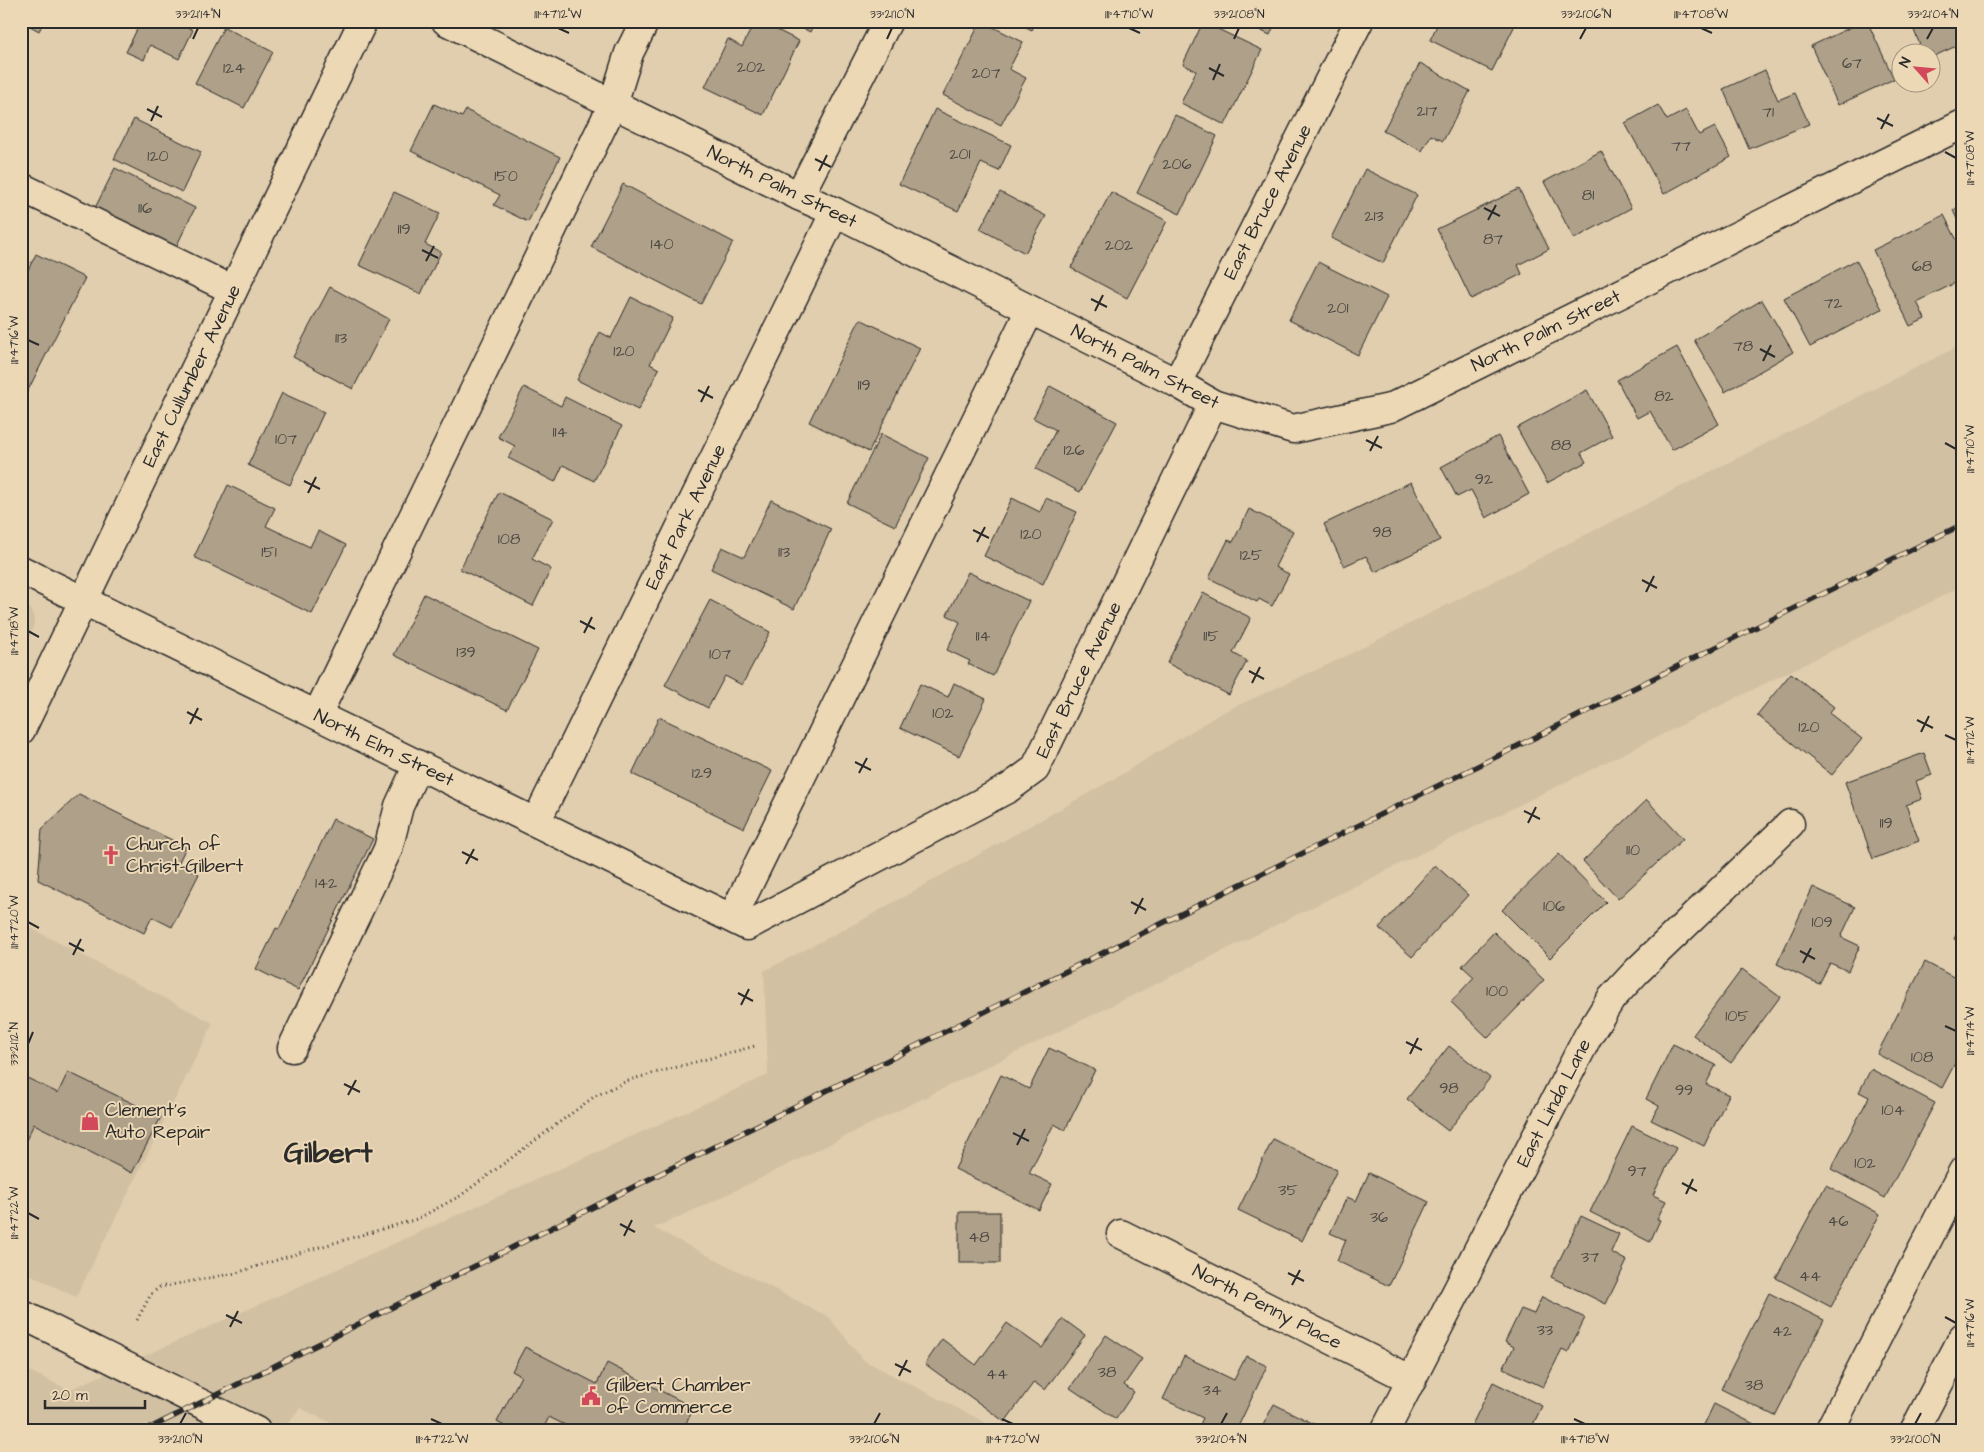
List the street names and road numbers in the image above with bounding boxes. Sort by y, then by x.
street label: East Bruce Avenue [1217,120,1319,284]
street label: North Palm Street [703,139,862,235]
street label: East Cullumber Avenue [136,280,248,472]
street label: North Palm Street [1467,283,1626,379]
street label: North Palm Street [1066,318,1224,416]
street label: East Park Avenue [639,440,733,594]
street label: East Bruce Avenue [1029,597,1129,763]
street label: North Elm Street [309,702,459,794]
street label: East Linda Lane [1510,1034,1598,1172]
street label: North Penny Place [1187,1258,1346,1357]

